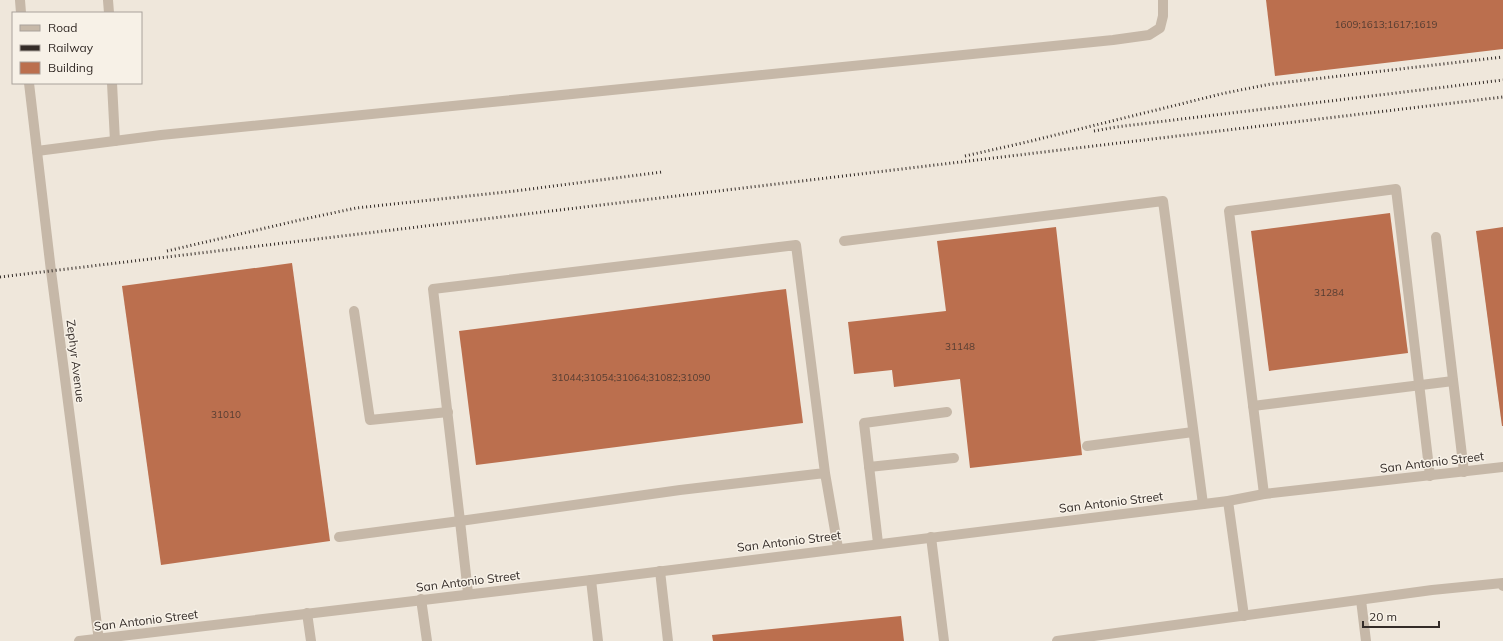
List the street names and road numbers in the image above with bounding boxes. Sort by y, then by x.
street label: Zephyr Avenue [63,319,89,403]
street label: San Antonio Street [1379,448,1485,476]
street label: San Antonio Street [1058,488,1164,516]
street label: San Antonio Street [736,527,842,555]
street label: San Antonio Street [415,567,521,595]
street label: San Antonio Street [93,606,199,634]

